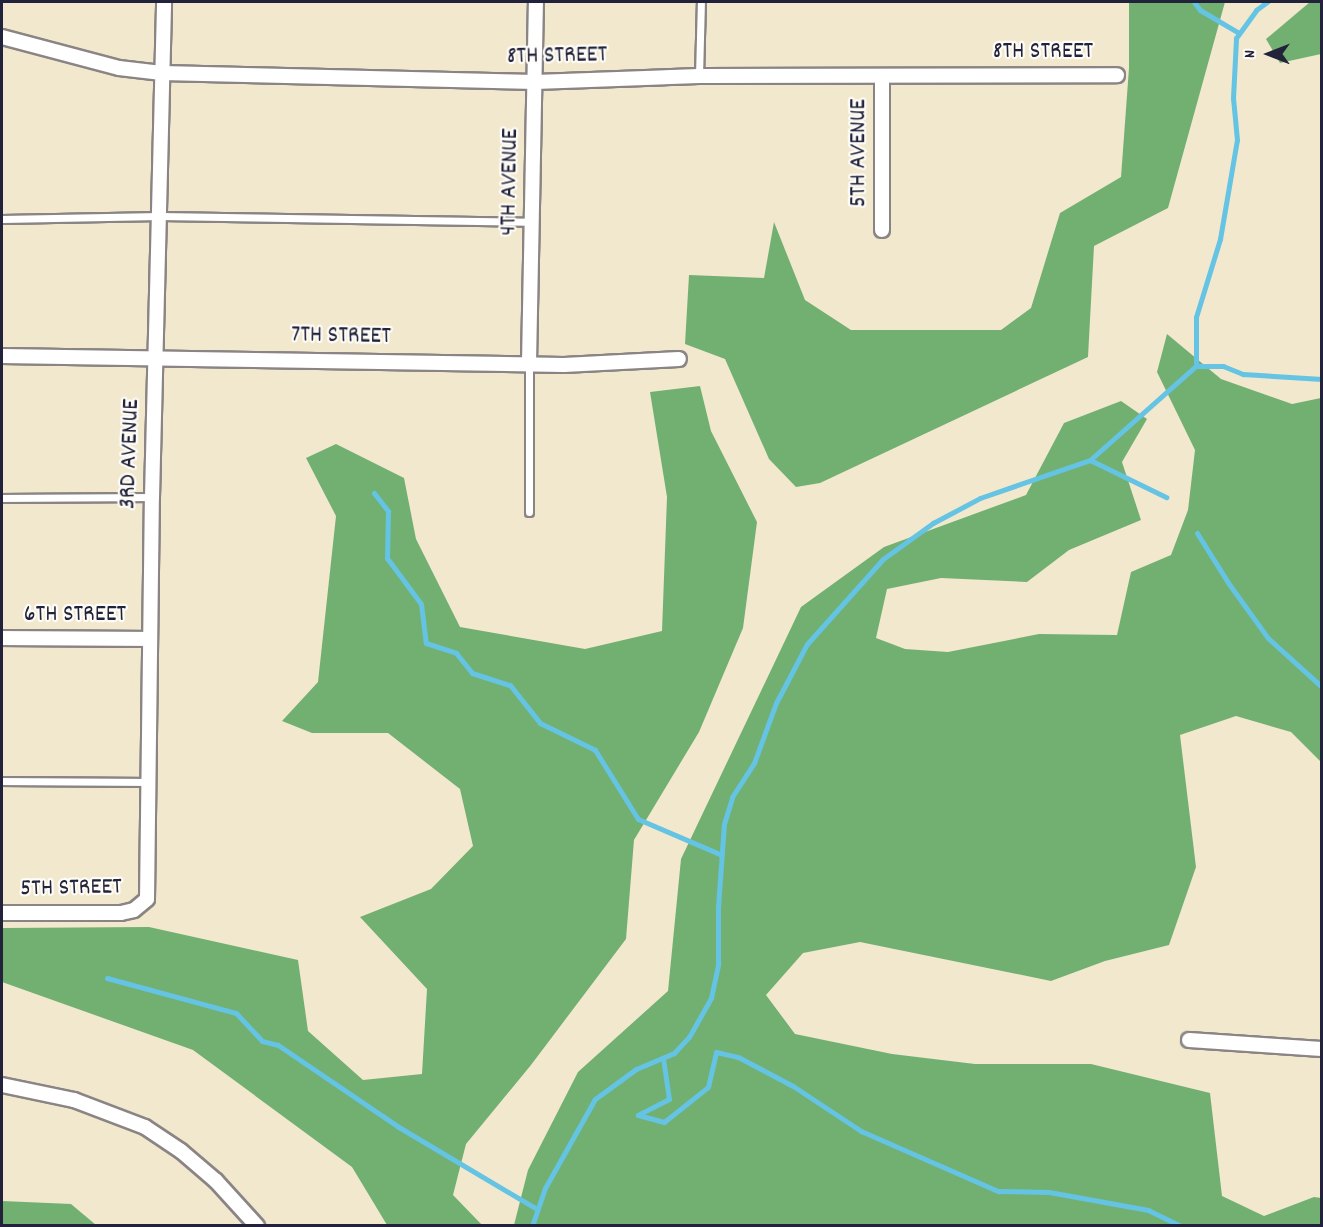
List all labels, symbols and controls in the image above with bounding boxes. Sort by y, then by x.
north arrow [1239,24,1299,84]
street label: 8TH STREET [993,39,1093,67]
street label: 8TH STREET [507,42,607,72]
text: N [1239,50,1262,58]
street label: 5TH AVENUE [846,99,874,207]
street label: 4TH AVENUE [496,128,526,236]
street label: 7TH STREET [291,322,391,352]
street label: 3RD AVENUE [115,398,147,510]
street label: 6TH STREET [24,602,126,630]
street label: 5TH STREET [20,874,122,904]

